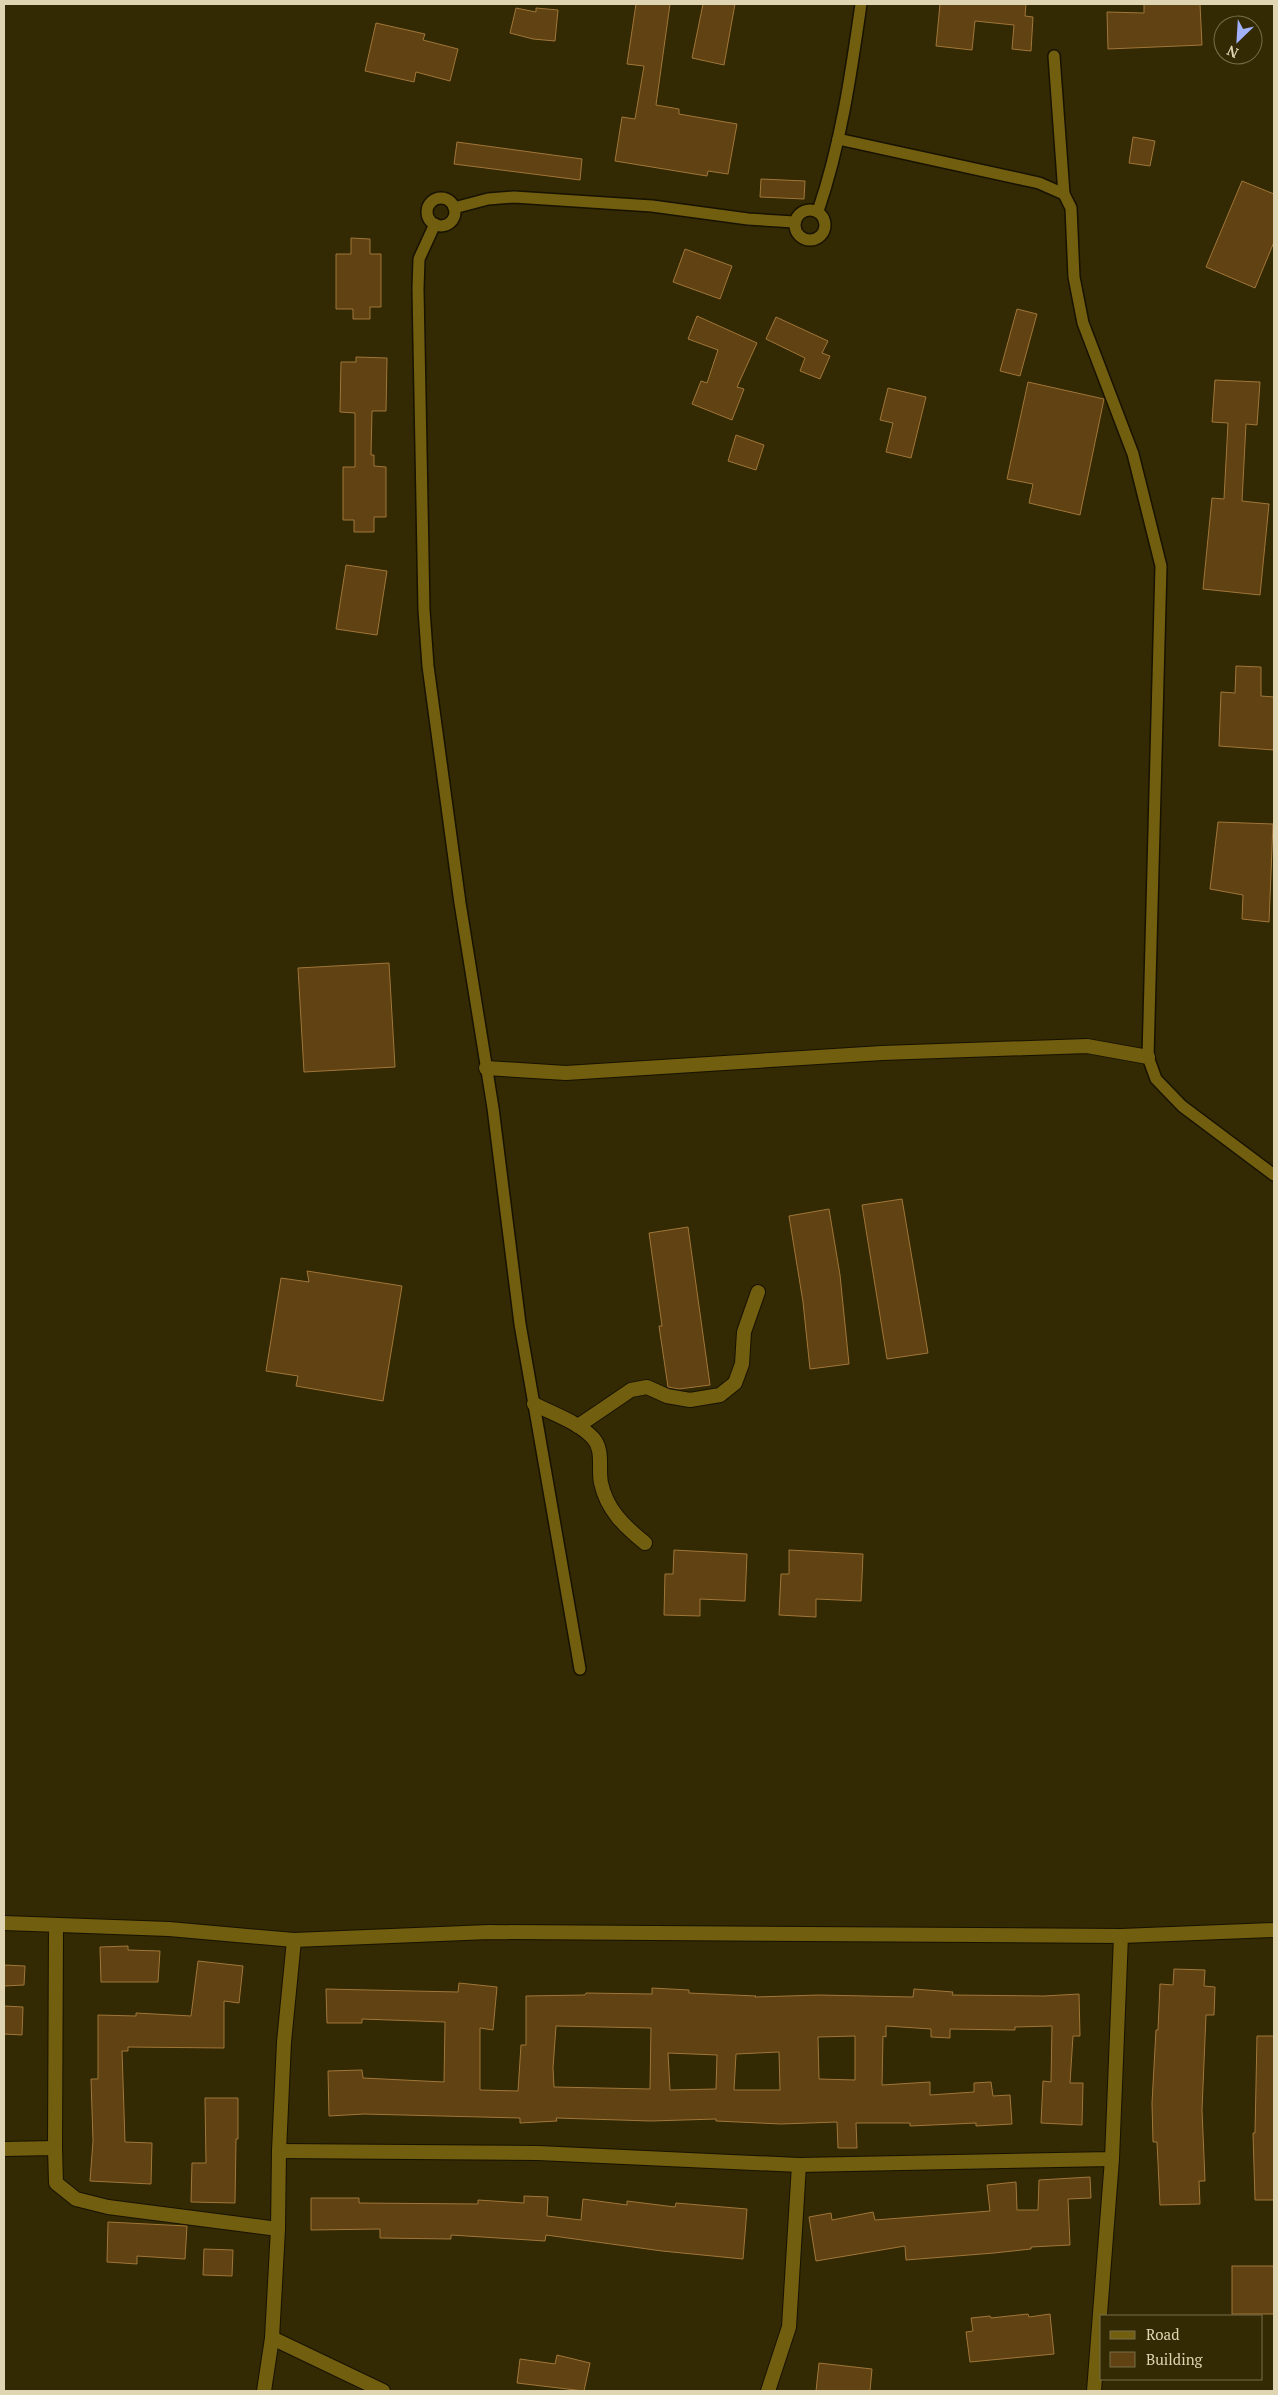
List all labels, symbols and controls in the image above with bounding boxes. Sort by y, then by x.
north arrow [1213,15,1263,65]
text: N [1223,41,1241,63]
legend [1100,2315,1263,2380]
text: Road [1146,2324,1179,2344]
text: Building [1146,2349,1204,2369]

